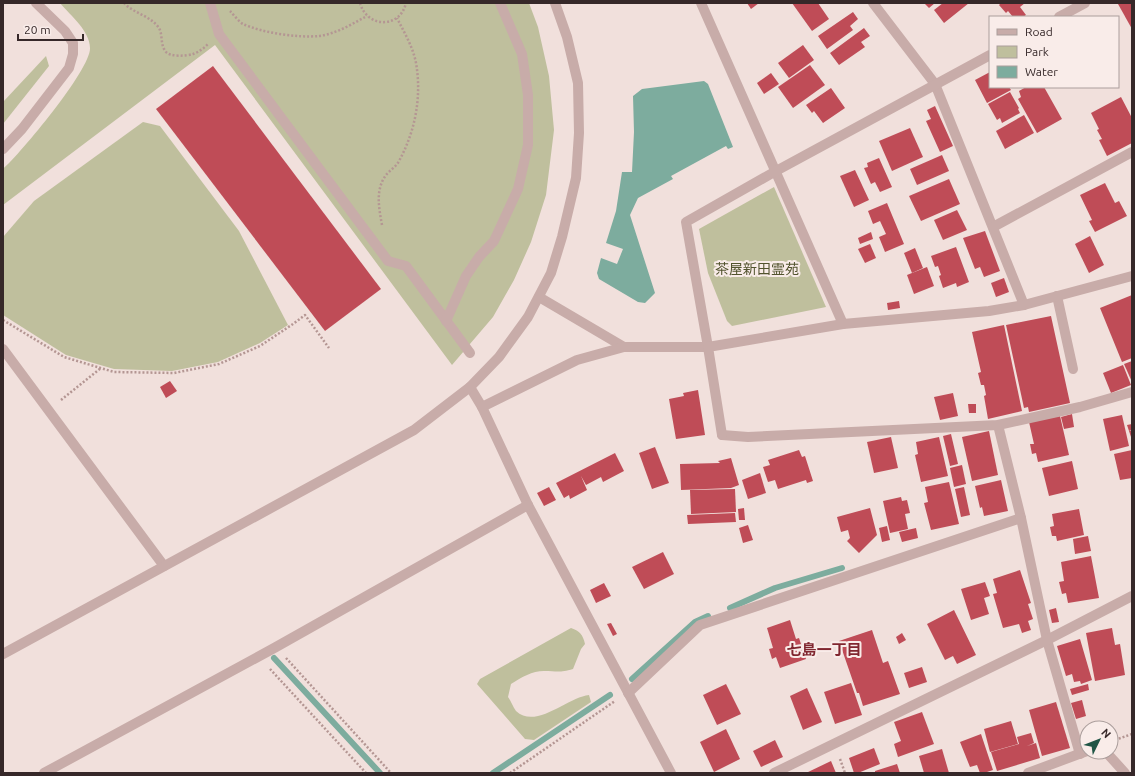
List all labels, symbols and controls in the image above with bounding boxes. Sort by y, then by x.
scale bar [18,16,83,42]
legend [989,16,1119,88]
text: 20 m [24,23,51,36]
text: Road [1025,25,1053,38]
text: Park [1025,45,1049,58]
text: Water [1025,65,1058,78]
park label: 茶屋新田霊苑 [715,261,799,277]
district label: 七島一丁目 [786,641,862,658]
north arrow [1079,720,1119,760]
text: N [1099,726,1114,740]

